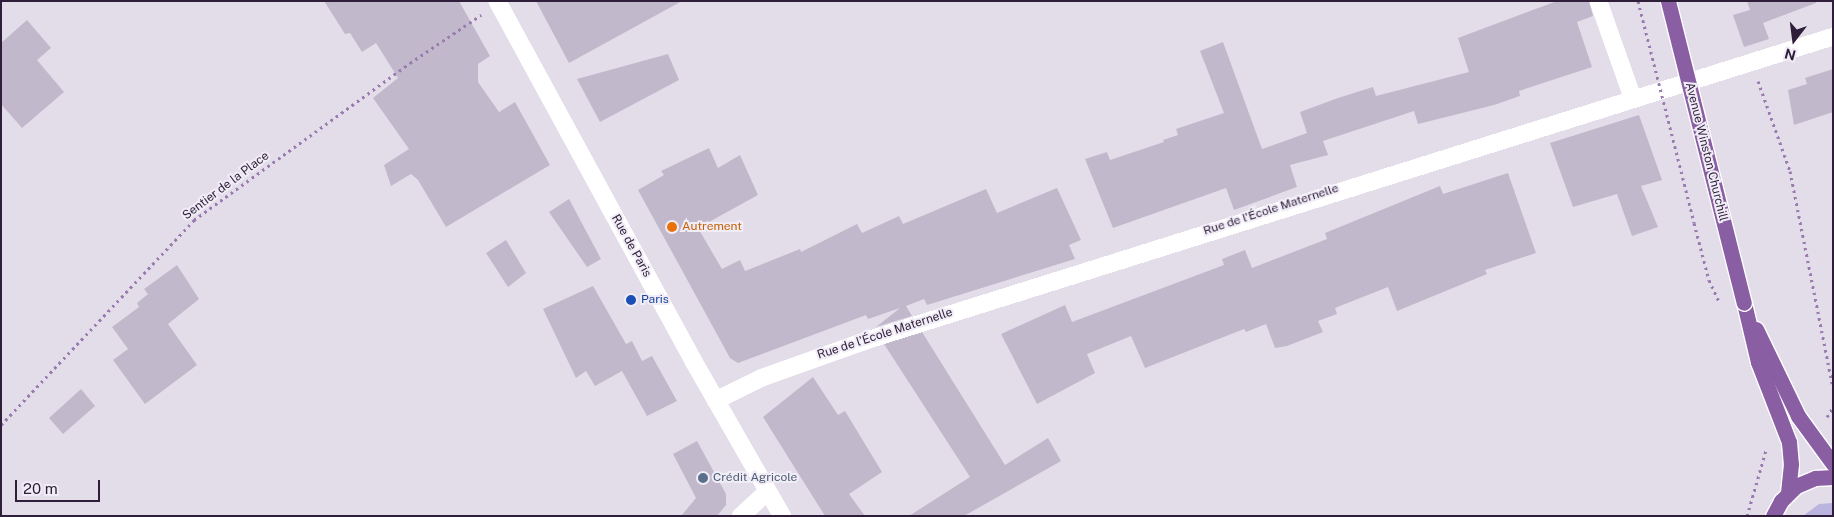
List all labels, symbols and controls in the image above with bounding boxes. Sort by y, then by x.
north arrow [1769,15,1819,65]
text: N [1783,45,1797,64]
street label: Avenue Winston Churchill [1682,81,1730,223]
street label: Sentier de la Place [180,149,272,223]
street label: Rue de l'École Maternelle [1201,181,1341,239]
street label: Rue de Paris [608,212,654,280]
place label: Autrement [682,220,742,234]
marker: Autrement [666,221,678,233]
place label: Paris [641,293,669,307]
marker: Paris [625,294,637,306]
street label: Rue de l'École Maternelle [815,305,955,363]
scale bar [18,470,102,502]
place label: Crédit Agricole [713,471,797,485]
marker: Crédit Agricole [697,472,709,484]
text: 20 m [23,480,58,497]

